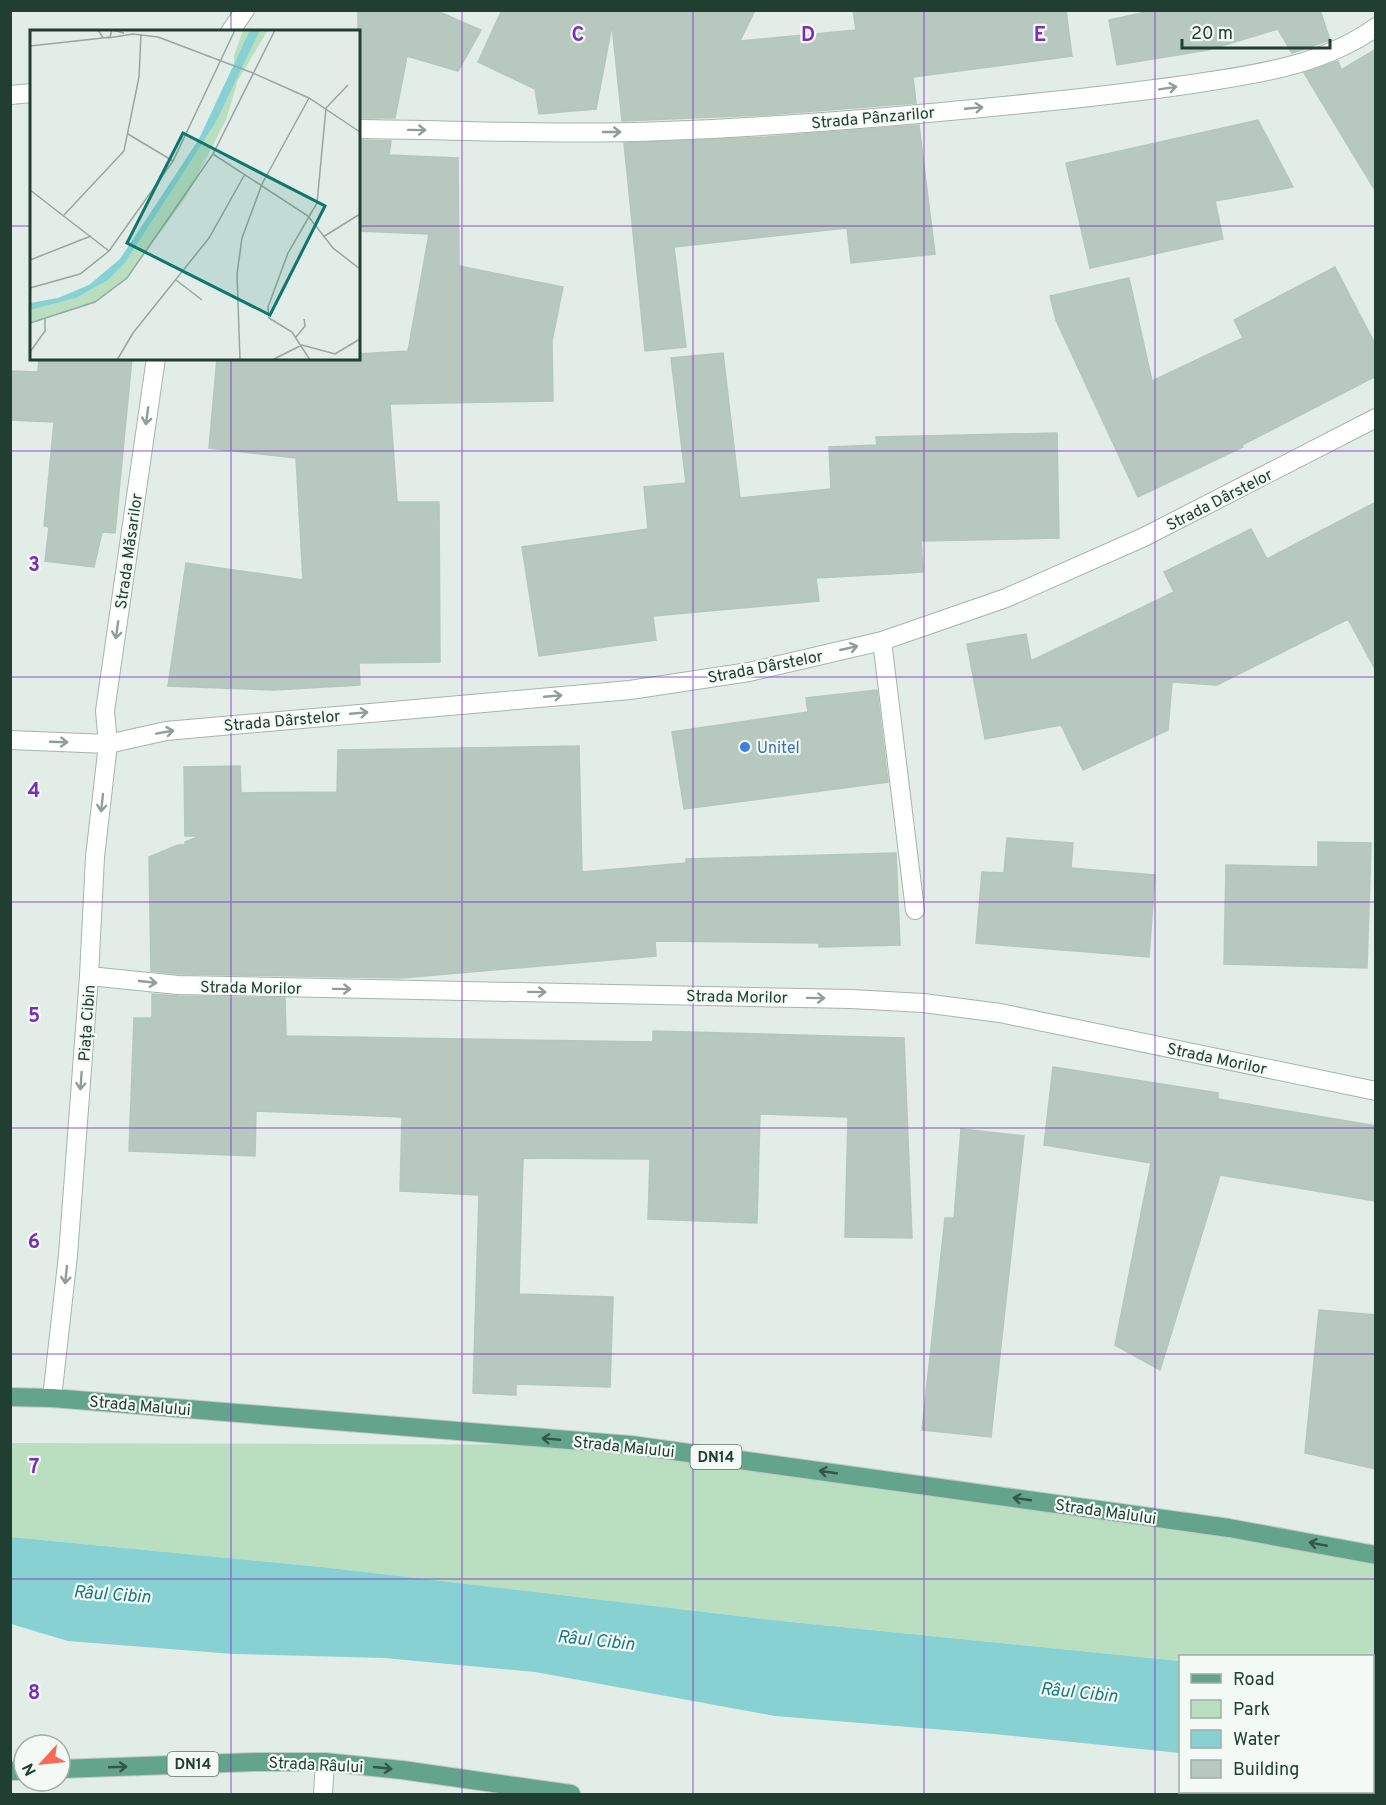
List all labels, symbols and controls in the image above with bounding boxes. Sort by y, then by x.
scale bar [1182,12,1330,50]
text: C [572,23,584,49]
text: D [801,23,815,49]
text: E [1034,23,1046,49]
text: 20 m [1191,23,1233,46]
inset map [30,30,360,360]
one-way arrow [1158,82,1177,93]
one-way arrow [964,102,984,113]
street label: Strada Pânzarilor [811,104,936,134]
one-way arrow [406,124,426,135]
one-way arrow [601,126,621,138]
one-way arrow [142,406,153,426]
street label: Strada Dârstelor [1163,465,1277,536]
street label: Strada Măsarilor [112,492,148,611]
text: 3 [28,553,40,579]
one-way arrow [112,620,123,640]
one-way arrow [839,642,858,654]
street label: Strada Dârstelor [706,647,825,689]
one-way arrow [543,690,563,701]
street label: Strada Dârstelor [223,707,341,737]
one-way arrow [349,707,369,718]
one-way arrow [155,726,174,737]
one-way arrow [49,737,69,748]
place label: Unitel [757,739,800,759]
marker: Unitel [738,740,752,754]
text: 4 [28,779,40,805]
one-way arrow [96,792,107,812]
one-way arrow [137,977,157,988]
street label: Strada Morilor [200,978,302,1000]
one-way arrow [332,983,352,994]
street label: Piața Cibin [75,984,101,1062]
one-way arrow [527,987,547,998]
street label: Strada Morilor [686,987,788,1009]
one-way arrow [806,992,826,1004]
text: 5 [28,1004,40,1030]
street label: Strada Morilor [1165,1040,1268,1080]
one-way arrow [76,1070,87,1090]
text: 6 [28,1230,40,1256]
one-way arrow [60,1265,71,1285]
street label: Strada Malului [88,1393,191,1421]
one-way arrow [542,1433,562,1444]
street label: Strada Malului [572,1433,675,1463]
road number: DN14 [690,1445,742,1469]
text: 7 [29,1455,39,1481]
one-way arrow [819,1467,839,1478]
one-way arrow [1012,1494,1032,1505]
street label: Strada Malului [1054,1496,1158,1530]
one-way arrow [1309,1538,1328,1549]
water label: Râul Cibin [72,1581,152,1610]
water label: Râul Cibin [556,1626,636,1657]
legend [1179,1655,1374,1793]
text: Road [1233,1669,1275,1692]
water label: Râul Cibin [1039,1678,1119,1709]
text: 8 [28,1681,40,1707]
text: Park [1233,1699,1270,1722]
text: Water [1233,1729,1280,1752]
north arrow [12,1733,72,1793]
road number: DN14 [168,1752,218,1776]
street label: Strada Râului [268,1754,364,1778]
text: N [19,1759,42,1779]
text: Building [1233,1759,1299,1782]
one-way arrow [108,1761,128,1773]
one-way arrow [373,1763,393,1774]

